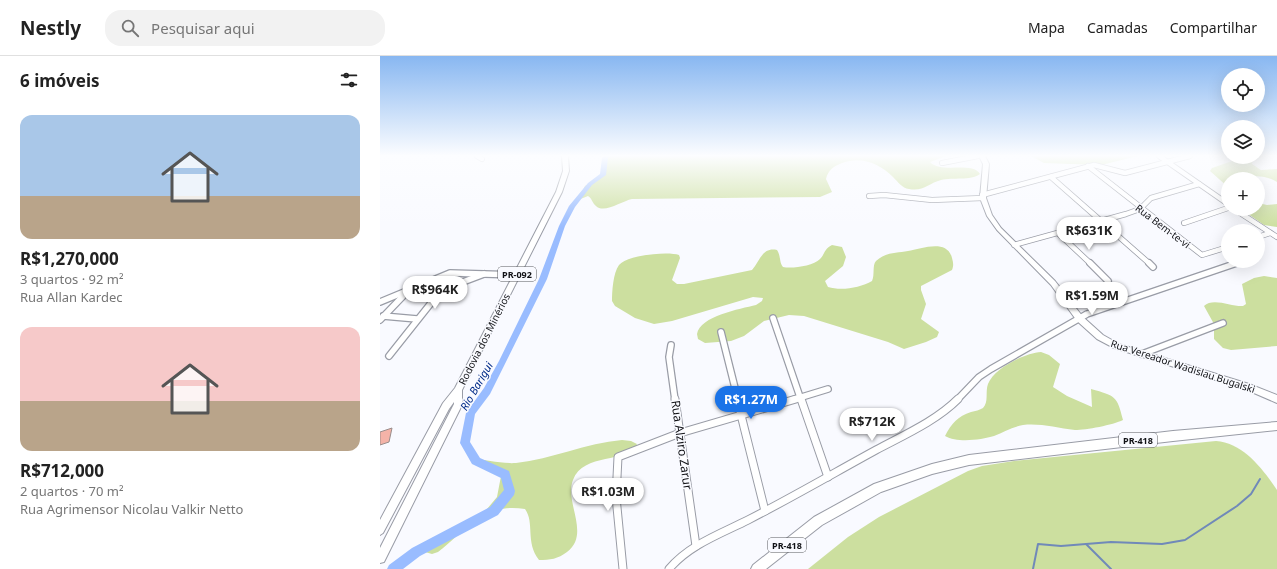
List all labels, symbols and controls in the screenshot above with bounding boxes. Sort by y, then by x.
search box [105,10,385,46]
text: Nestly [20,15,81,41]
icon: search [119,17,141,39]
text: Pesquisar aqui [151,18,255,38]
text: Mapa [1028,18,1065,37]
text: Camadas [1087,18,1148,37]
text: Compartilhar [1170,18,1257,37]
map controls [1221,68,1265,268]
button: locate [1221,68,1265,112]
text: 6 imóveis [20,69,100,92]
icon: filters [338,69,360,91]
button: layers [1221,120,1265,164]
icon: home [154,141,226,213]
button: + [1221,172,1265,216]
street label: Rua Bem-te-vi [1133,201,1193,251]
pin: R$631K [1056,217,1122,251]
text: R$631K [1066,221,1112,239]
button: − [1221,224,1265,268]
text: R$1,270,000 [20,247,119,270]
road number: PR-092 [498,267,536,281]
text: 3 quartos · 92 m² [20,270,124,288]
pin: R$964K [402,276,468,310]
text: R$964K [412,280,458,298]
pin: R$1.59M [1055,282,1129,316]
text: R$1.59M [1065,286,1119,304]
text: Rua Allan Kardec [20,288,123,306]
street label: Rodovia dos Minérios [455,291,513,387]
street label: Rua Vereador Wadislau Bugalski [1109,336,1257,396]
icon: home [154,353,226,425]
water label: Rio Barigui [456,359,496,413]
pin: R$1.27M [714,386,788,420]
text: R$1.27M [724,390,778,408]
street label: Rua Alziro Zarur [667,399,697,491]
pin: R$712K [839,408,905,442]
text: R$712K [849,412,895,430]
road number: PR-418 [1119,433,1157,447]
text: R$712,000 [20,459,104,482]
pin: R$1.03M [571,478,645,512]
text: 2 quartos · 70 m² [20,482,124,500]
text: R$1.03M [581,482,635,500]
text: Rua Agrimensor Nicolau Valkir Netto [20,500,243,518]
road number: PR-418 [768,538,806,552]

